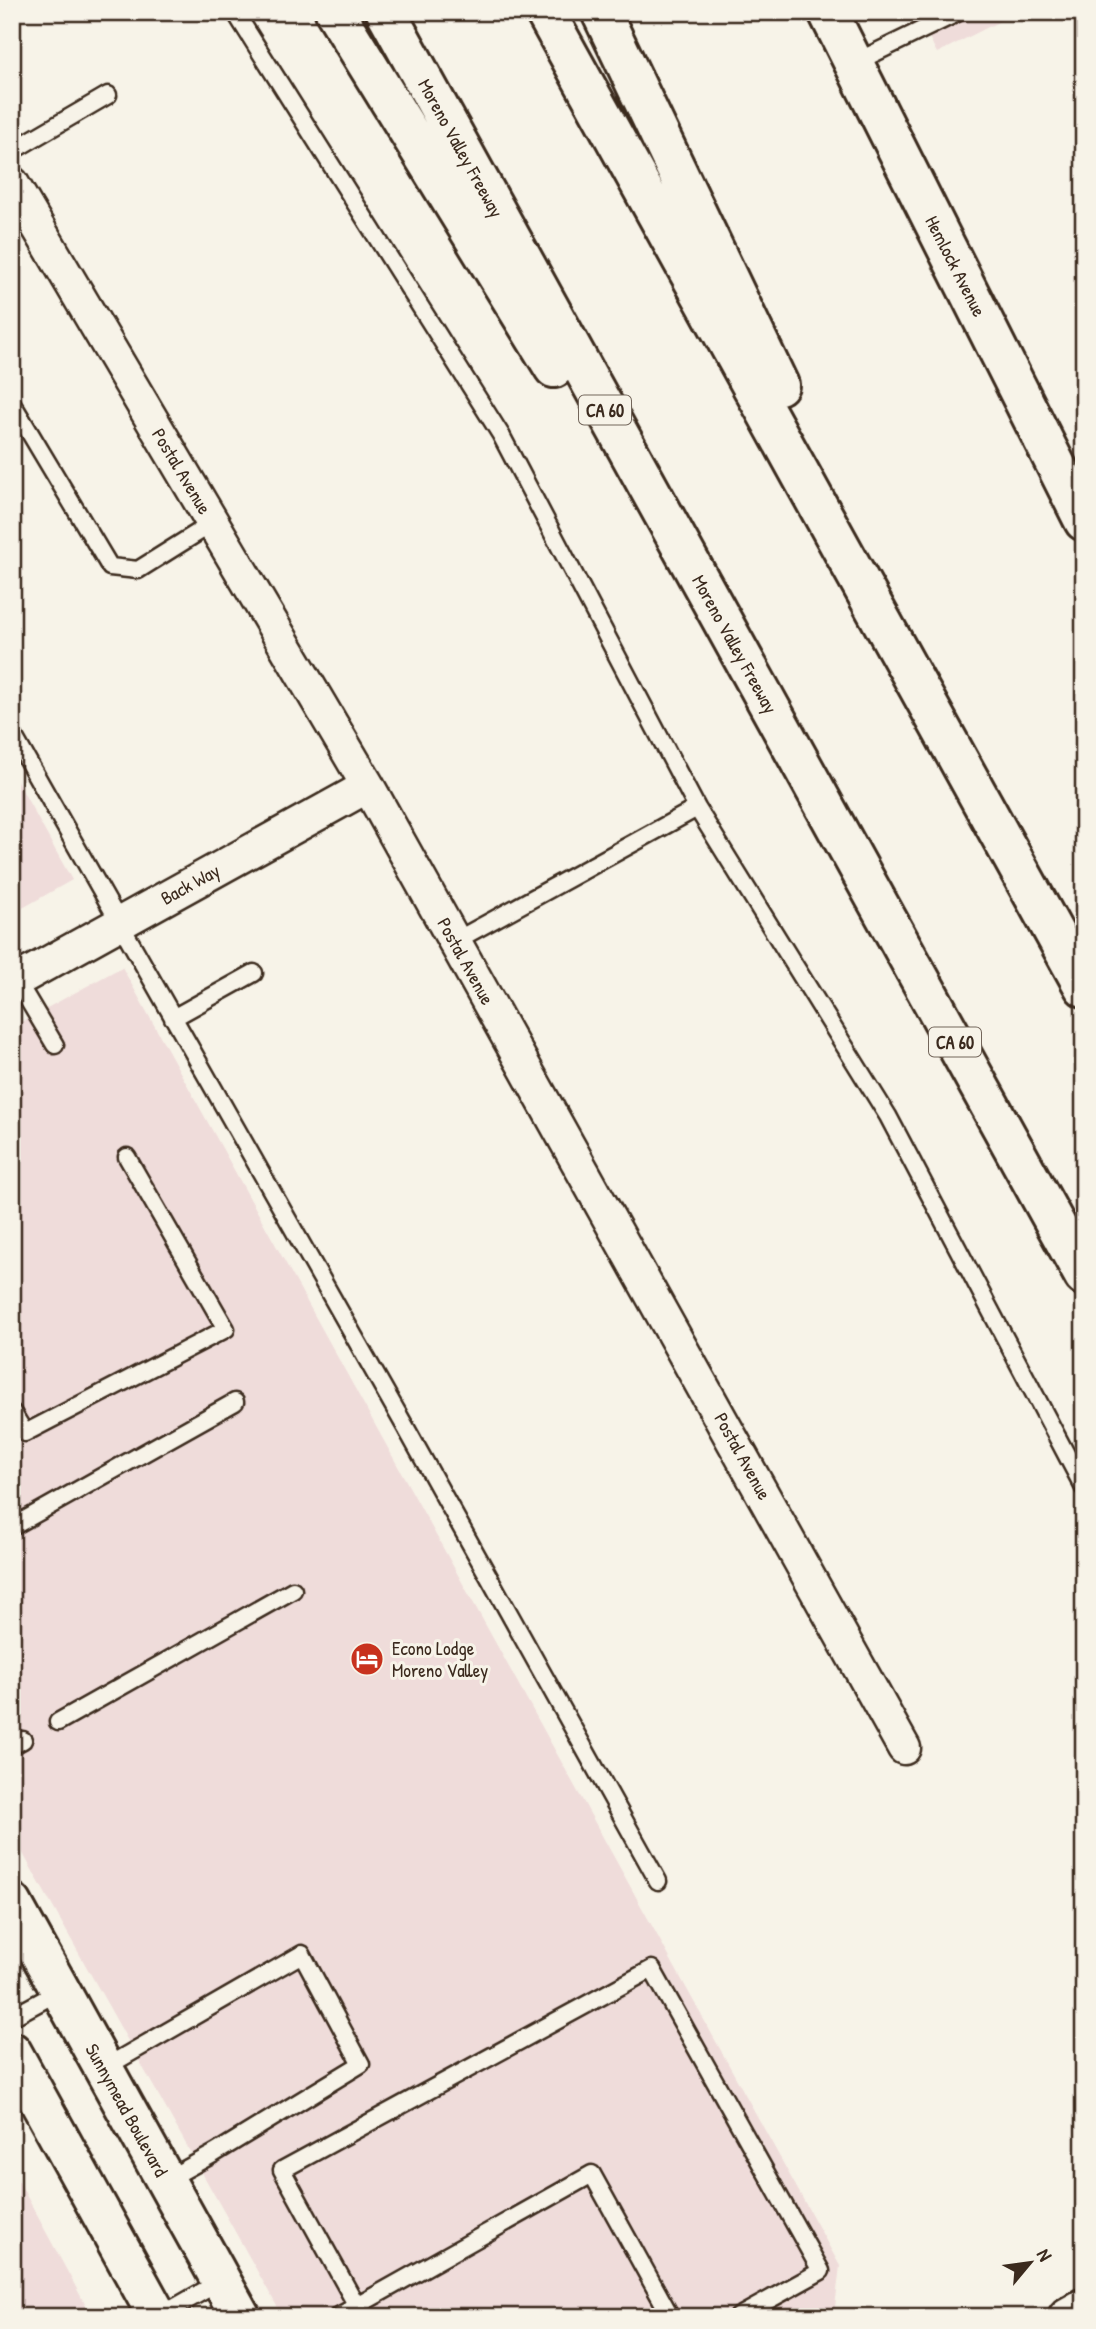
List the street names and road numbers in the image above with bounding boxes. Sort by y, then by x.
street label: Moreno Valley Freeway [412,74,510,222]
street label: Hemlock Avenue [919,211,993,321]
road number: CA 60 [579,396,631,424]
street label: Postal Avenue [146,423,218,519]
street label: Moreno Valley Freeway [686,570,784,718]
street label: Back Way [156,857,224,911]
street label: Postal Avenue [431,913,501,1010]
road number: CA 60 [929,1028,981,1056]
street label: Postal Avenue [708,1408,778,1505]
street label: Sunnymead Boulevard [80,2039,175,2182]

